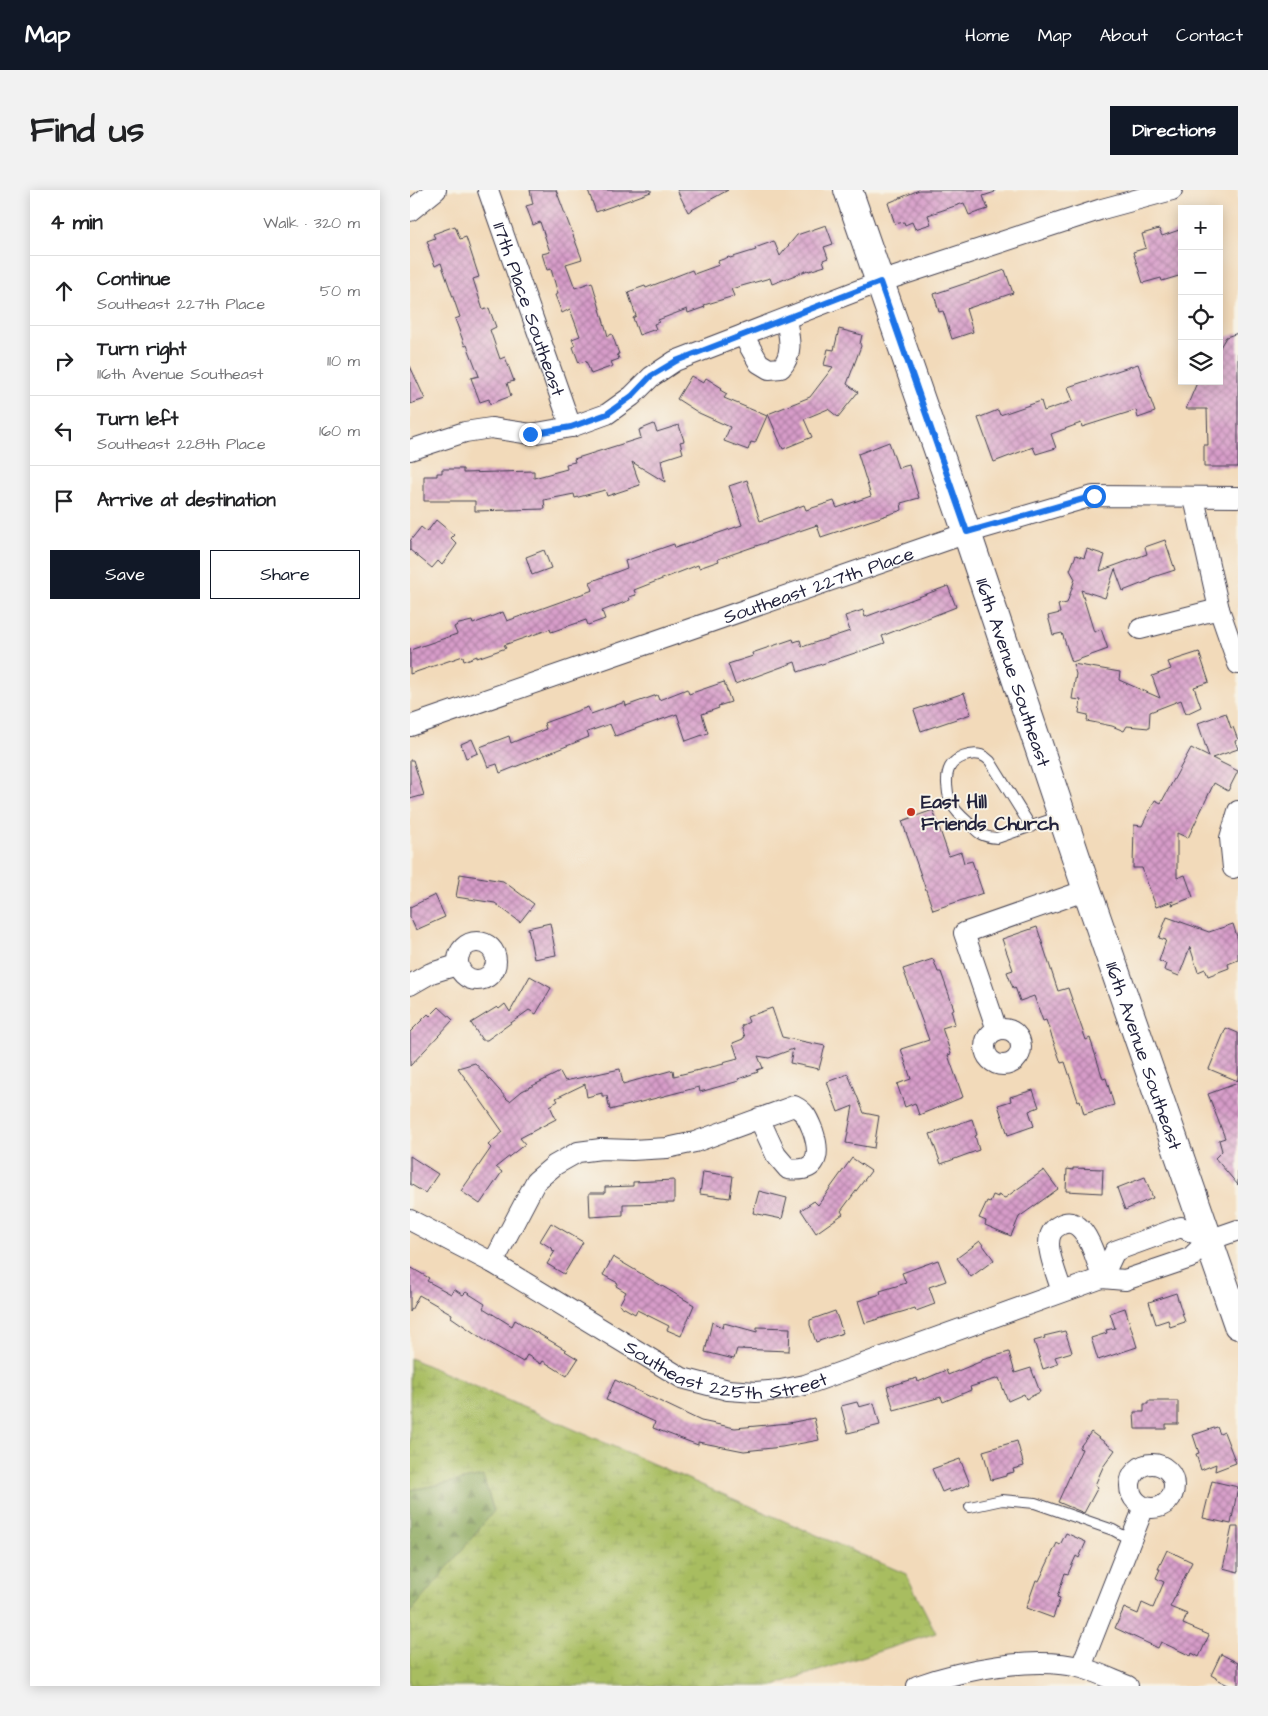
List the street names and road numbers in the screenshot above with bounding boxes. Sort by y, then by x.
street label: 117th Place Southeast [485,219,571,400]
street label: Southeast 227th Place [720,541,917,631]
street label: 116th Avenue Southeast [968,575,1057,771]
street label: 116th Avenue Southeast [1098,958,1188,1154]
street label: Southeast 225th Street [618,1334,832,1407]

